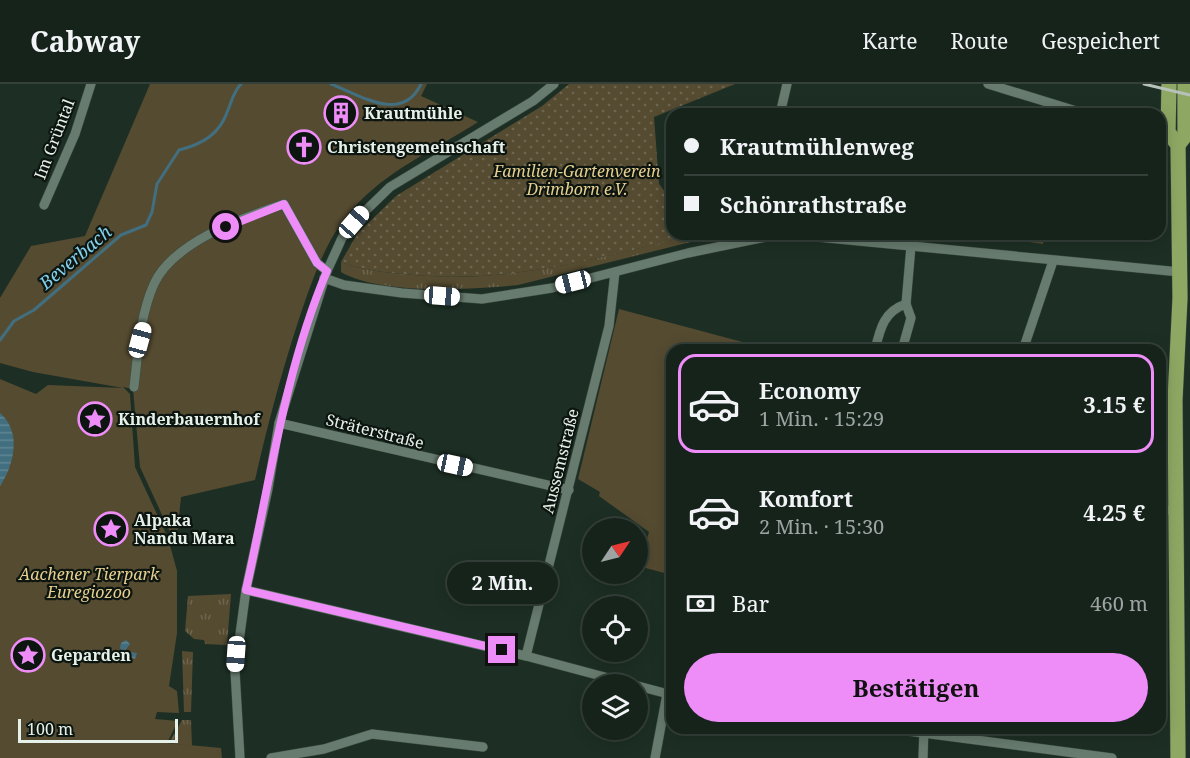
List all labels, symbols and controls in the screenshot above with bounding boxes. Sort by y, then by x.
text: Cabway [30,22,140,60]
text: Karte [862,27,917,55]
text: Route [950,27,1008,55]
text: Gespeichert [1041,27,1160,55]
building icon: Krautmühle [323,95,359,131]
street label: Im Grüntal [29,96,79,182]
place label: Krautmühle [364,102,462,124]
church icon: Christengemeinschaft [286,129,322,165]
text: Krautmühlenweg [720,131,914,161]
place label: Christengemeinschaft [327,136,506,158]
park label: Familien-Gartenverein Drimborn e.V. [493,160,661,200]
text: Schönrathstraße [720,189,907,219]
car [335,203,373,241]
route start [212,213,239,240]
water label: Beverbach [33,219,116,295]
car [553,269,593,295]
car [423,286,461,306]
car [127,320,153,360]
text: Economy [759,375,861,405]
icon: car [687,377,741,431]
text: 3.15 € [1083,389,1145,419]
place icon: Kinderbauernhof [77,401,113,437]
text: 1 Min. · 15:29 [759,405,884,432]
street label: Aussemstraße [536,406,584,516]
place label: Kinderbauernhof [118,408,261,430]
street label: Sträterstraße [324,408,426,454]
car [436,452,474,478]
text: Komfort [759,483,853,513]
icon: car [687,485,741,539]
text: 4.25 € [1083,497,1145,527]
place label: Alpaka Nandu Mara [134,509,235,549]
place icon: Alpaka Nandu Mara [93,511,129,547]
text: 2 Min. · 15:30 [759,513,884,540]
north arrow [582,518,648,584]
map controls [582,518,648,740]
park label: Aachener Tierpark Euregiozoo [18,563,160,603]
callout: 2 Min. [446,563,558,605]
text: 2 Min. [472,569,533,596]
icon: cash [684,587,717,620]
text: Bar [732,588,769,618]
text: 460 m [1090,590,1148,617]
button: locate [582,596,648,662]
car [226,635,246,673]
route end [488,636,515,663]
place icon: Geparden [10,637,46,673]
place label: Geparden [51,644,131,666]
button: Bestätigen [684,653,1148,722]
button: layers [582,674,648,740]
scale bar [18,716,178,744]
text: 100 m [27,718,73,740]

